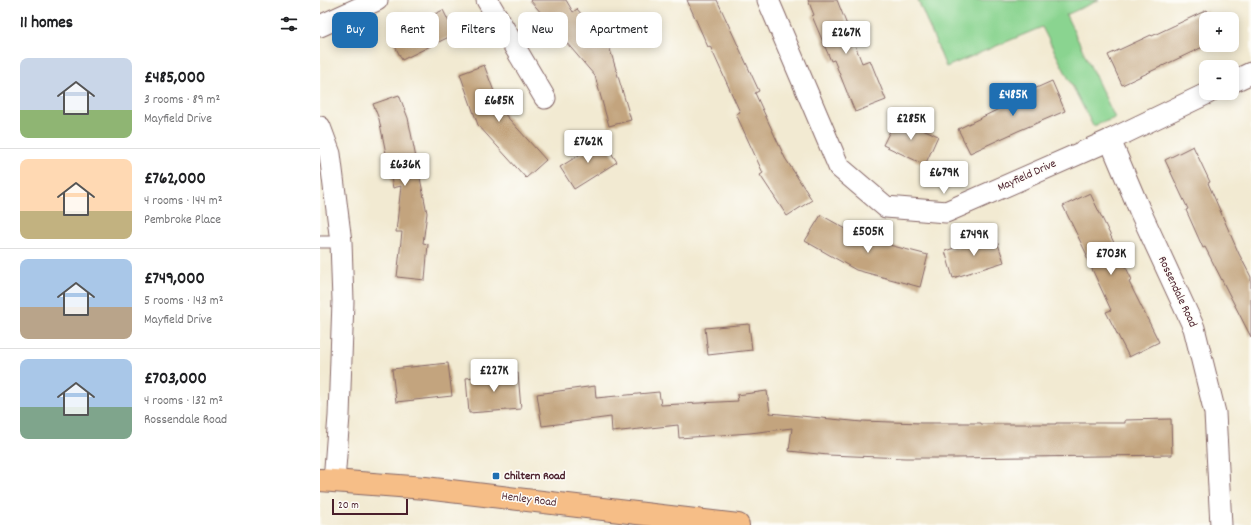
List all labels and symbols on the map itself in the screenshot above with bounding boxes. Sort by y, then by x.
pin: £267K [818,21,874,55]
pin: £485K [985,83,1041,117]
pin: £685K [471,89,527,123]
pin: £285K [883,107,939,141]
pin: £762K [560,130,616,164]
pin: £636K [377,153,433,187]
street label: Mayfield Drive [995,155,1059,197]
pin: £679K [916,161,972,195]
pin: £505K [840,220,896,254]
pin: £749K [946,223,1002,257]
pin: £703K [1083,242,1139,276]
street label: Rossendale Road [1153,254,1201,330]
pin: £227K [466,359,522,393]
place label: Chiltern Road [504,468,566,485]
marker: Chiltern Road [491,471,501,481]
street label: Henley Road [501,488,557,512]
scale bar [332,497,408,516]

